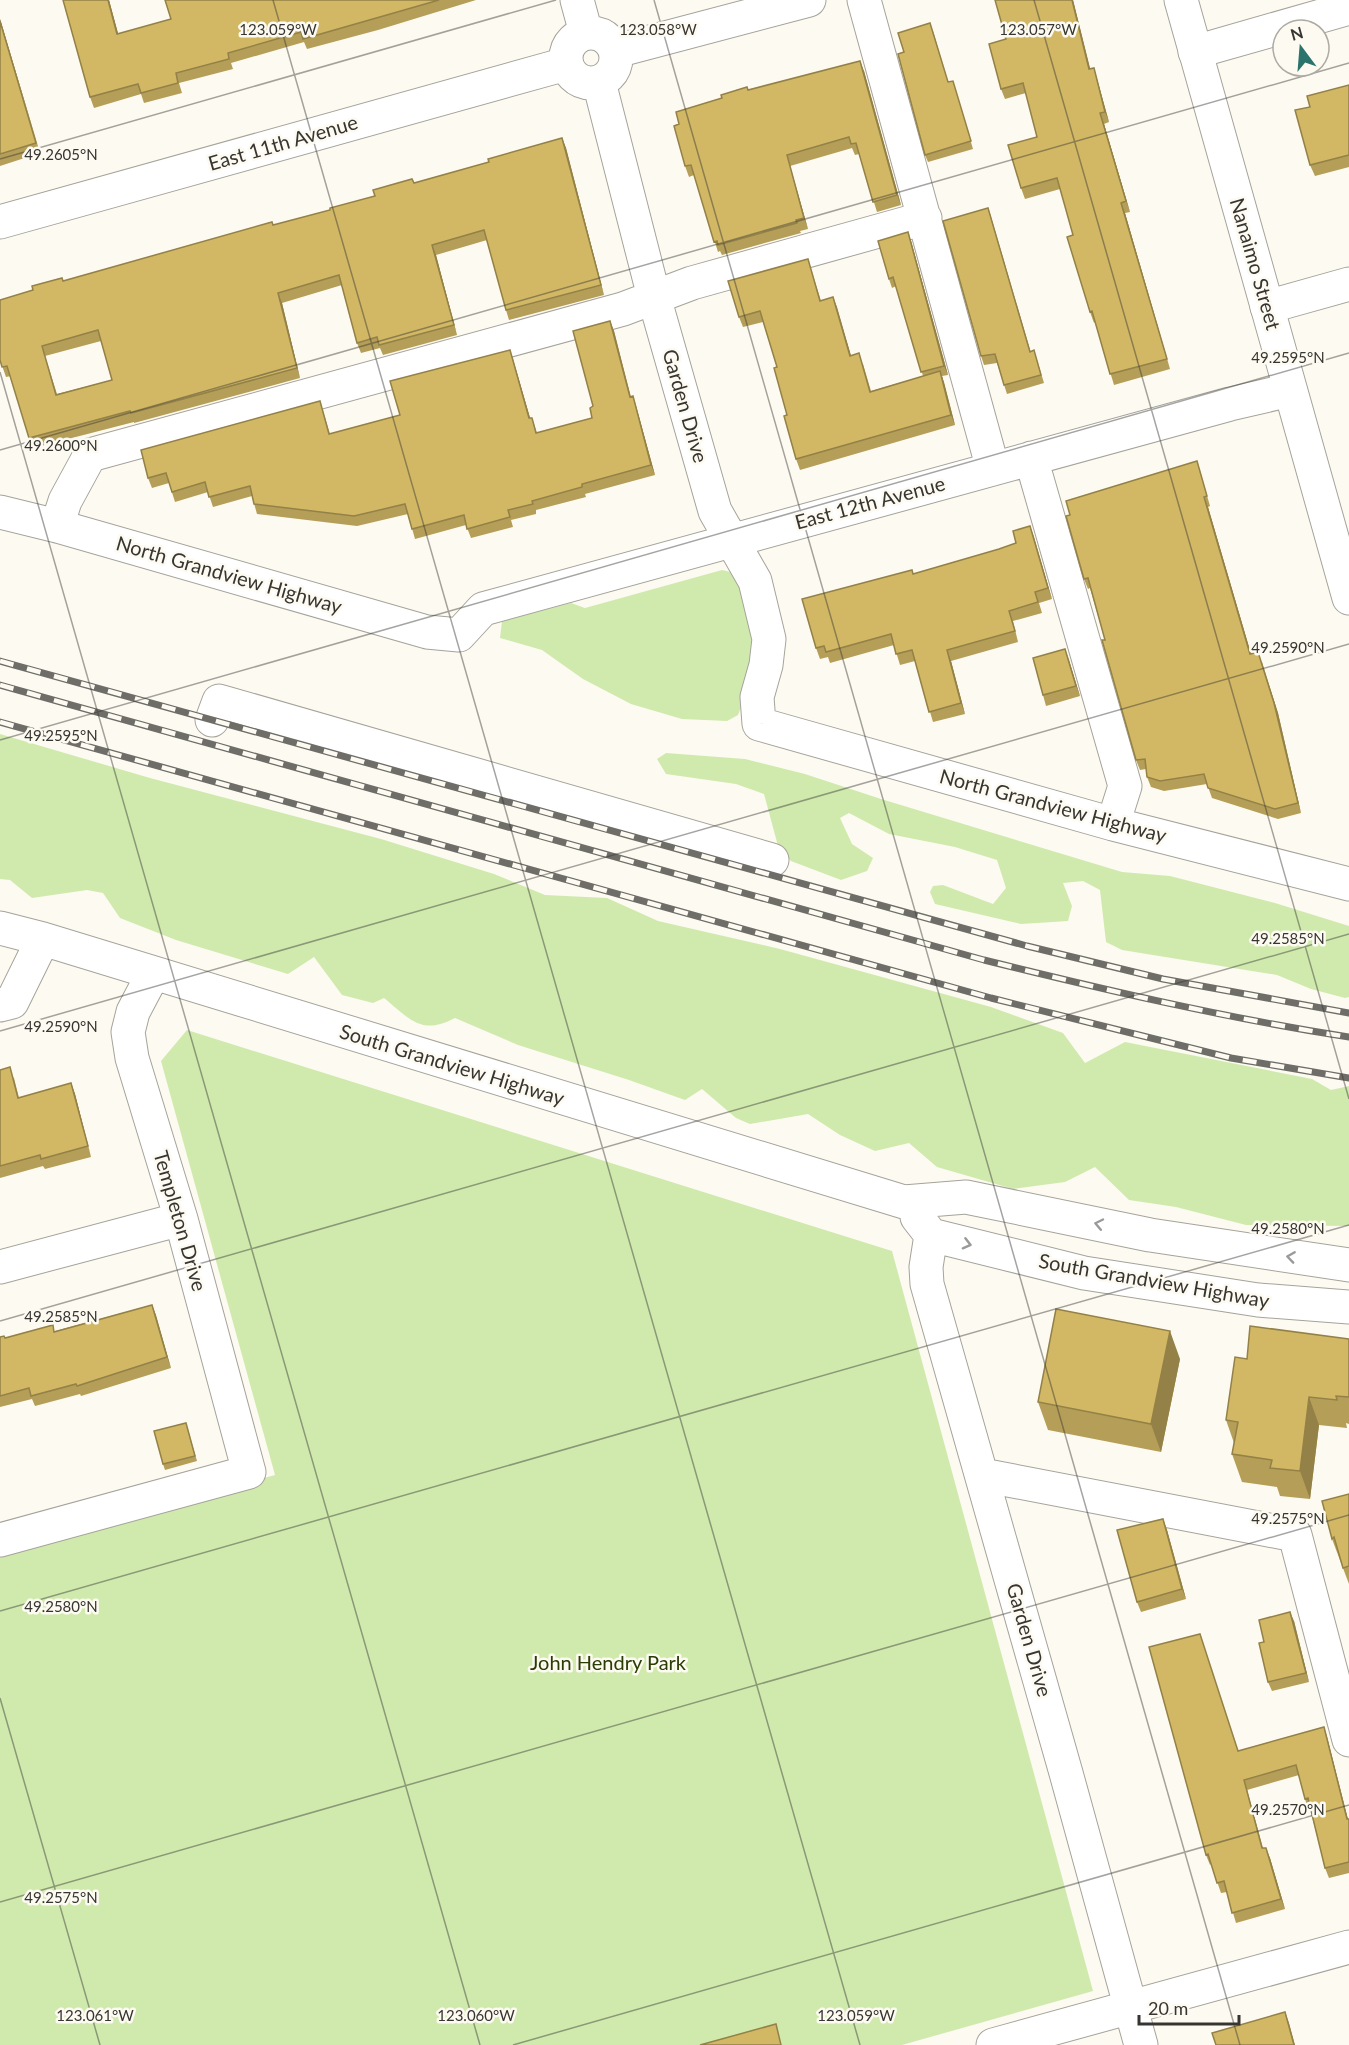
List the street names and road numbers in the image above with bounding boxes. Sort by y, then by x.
street label: East 11th Avenue [205,109,360,175]
street label: Nanaimo Street [1226,195,1286,333]
street label: Garden Drive [658,346,714,465]
street label: East 12th Avenue [792,470,947,534]
street label: North Grandview Highway [114,530,346,618]
street label: North Grandview Highway [937,763,1170,847]
street label: South Grandview Highway [337,1018,568,1110]
street label: Templeton Drive [149,1148,213,1294]
street label: South Grandview Highway [1037,1248,1272,1312]
street label: Garden Drive [1002,1580,1058,1699]

